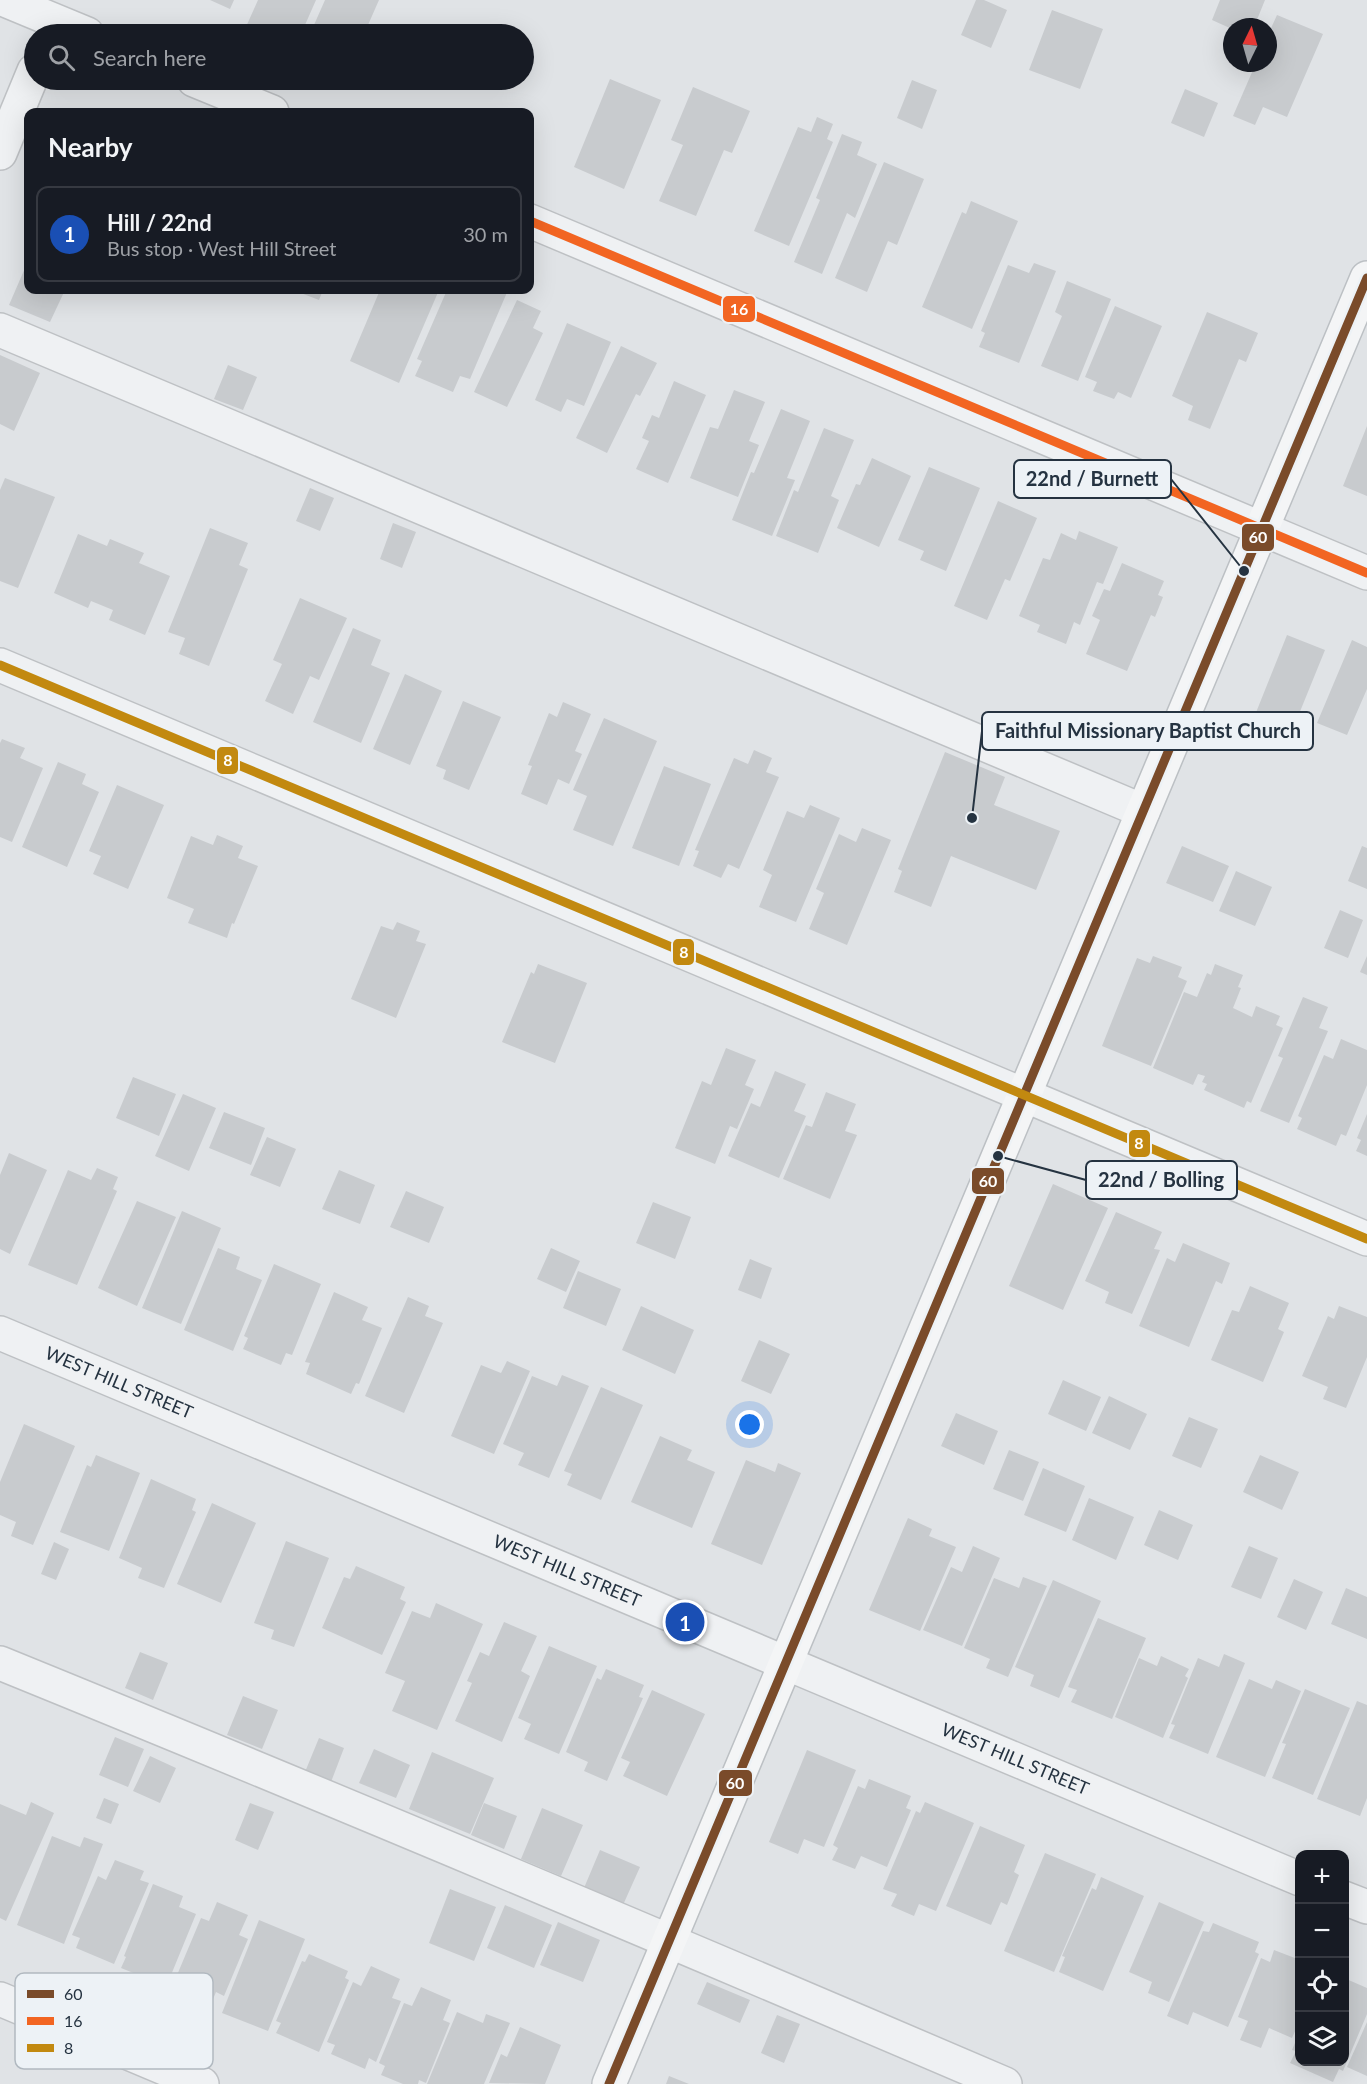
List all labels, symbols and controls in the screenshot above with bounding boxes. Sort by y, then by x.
north arrow [1223,18,1277,72]
search box [24,24,534,90]
icon: search [45,41,78,74]
text: Search here [93,44,206,71]
text: Nearby [48,131,133,163]
text: Hill / 22nd [107,209,212,236]
text: 1 [64,222,75,246]
text: 30 m [463,222,508,246]
text: Bus stop · West Hill Street [107,236,336,260]
line badge: 16 [722,295,756,323]
text: 16 [730,299,748,318]
callout: 22nd / Burnett [1014,460,1171,498]
text: 22nd / Burnett [1026,466,1158,490]
line badge: 60 [1241,523,1275,552]
text: 60 [1249,527,1267,546]
callout: Faithful Missionary Baptist Church [982,712,1313,750]
text: Faithful Missionary Baptist Church [995,718,1301,742]
line badge: 8 [216,746,239,775]
text: 8 [223,750,233,769]
line badge: 8 [672,938,695,966]
text: 8 [679,942,689,961]
line badge: 8 [1128,1129,1151,1158]
text: 8 [1134,1133,1144,1152]
callout: 22nd / Bolling [1086,1161,1237,1199]
line badge: 60 [971,1167,1005,1195]
text: 22nd / Bolling [1098,1167,1225,1191]
text: 60 [979,1171,997,1190]
street label: WEST HILL STREET [42,1341,197,1423]
your location [735,1410,764,1439]
street label: WEST HILL STREET [490,1529,645,1611]
pin: 1 [666,1600,704,1644]
street label: WEST HILL STREET [938,1718,1093,1799]
line badge: 60 [718,1769,753,1797]
text: 60 [726,1773,744,1792]
map controls [1295,1850,1349,2066]
button: + [1295,1850,1349,1904]
button: − [1295,1904,1349,1958]
button: locate [1295,1958,1349,2012]
legend [15,1973,213,2069]
text: 60 [64,1984,83,2003]
text: 16 [64,2011,83,2030]
button: layers [1295,2012,1349,2066]
text: 8 [64,2038,73,2057]

